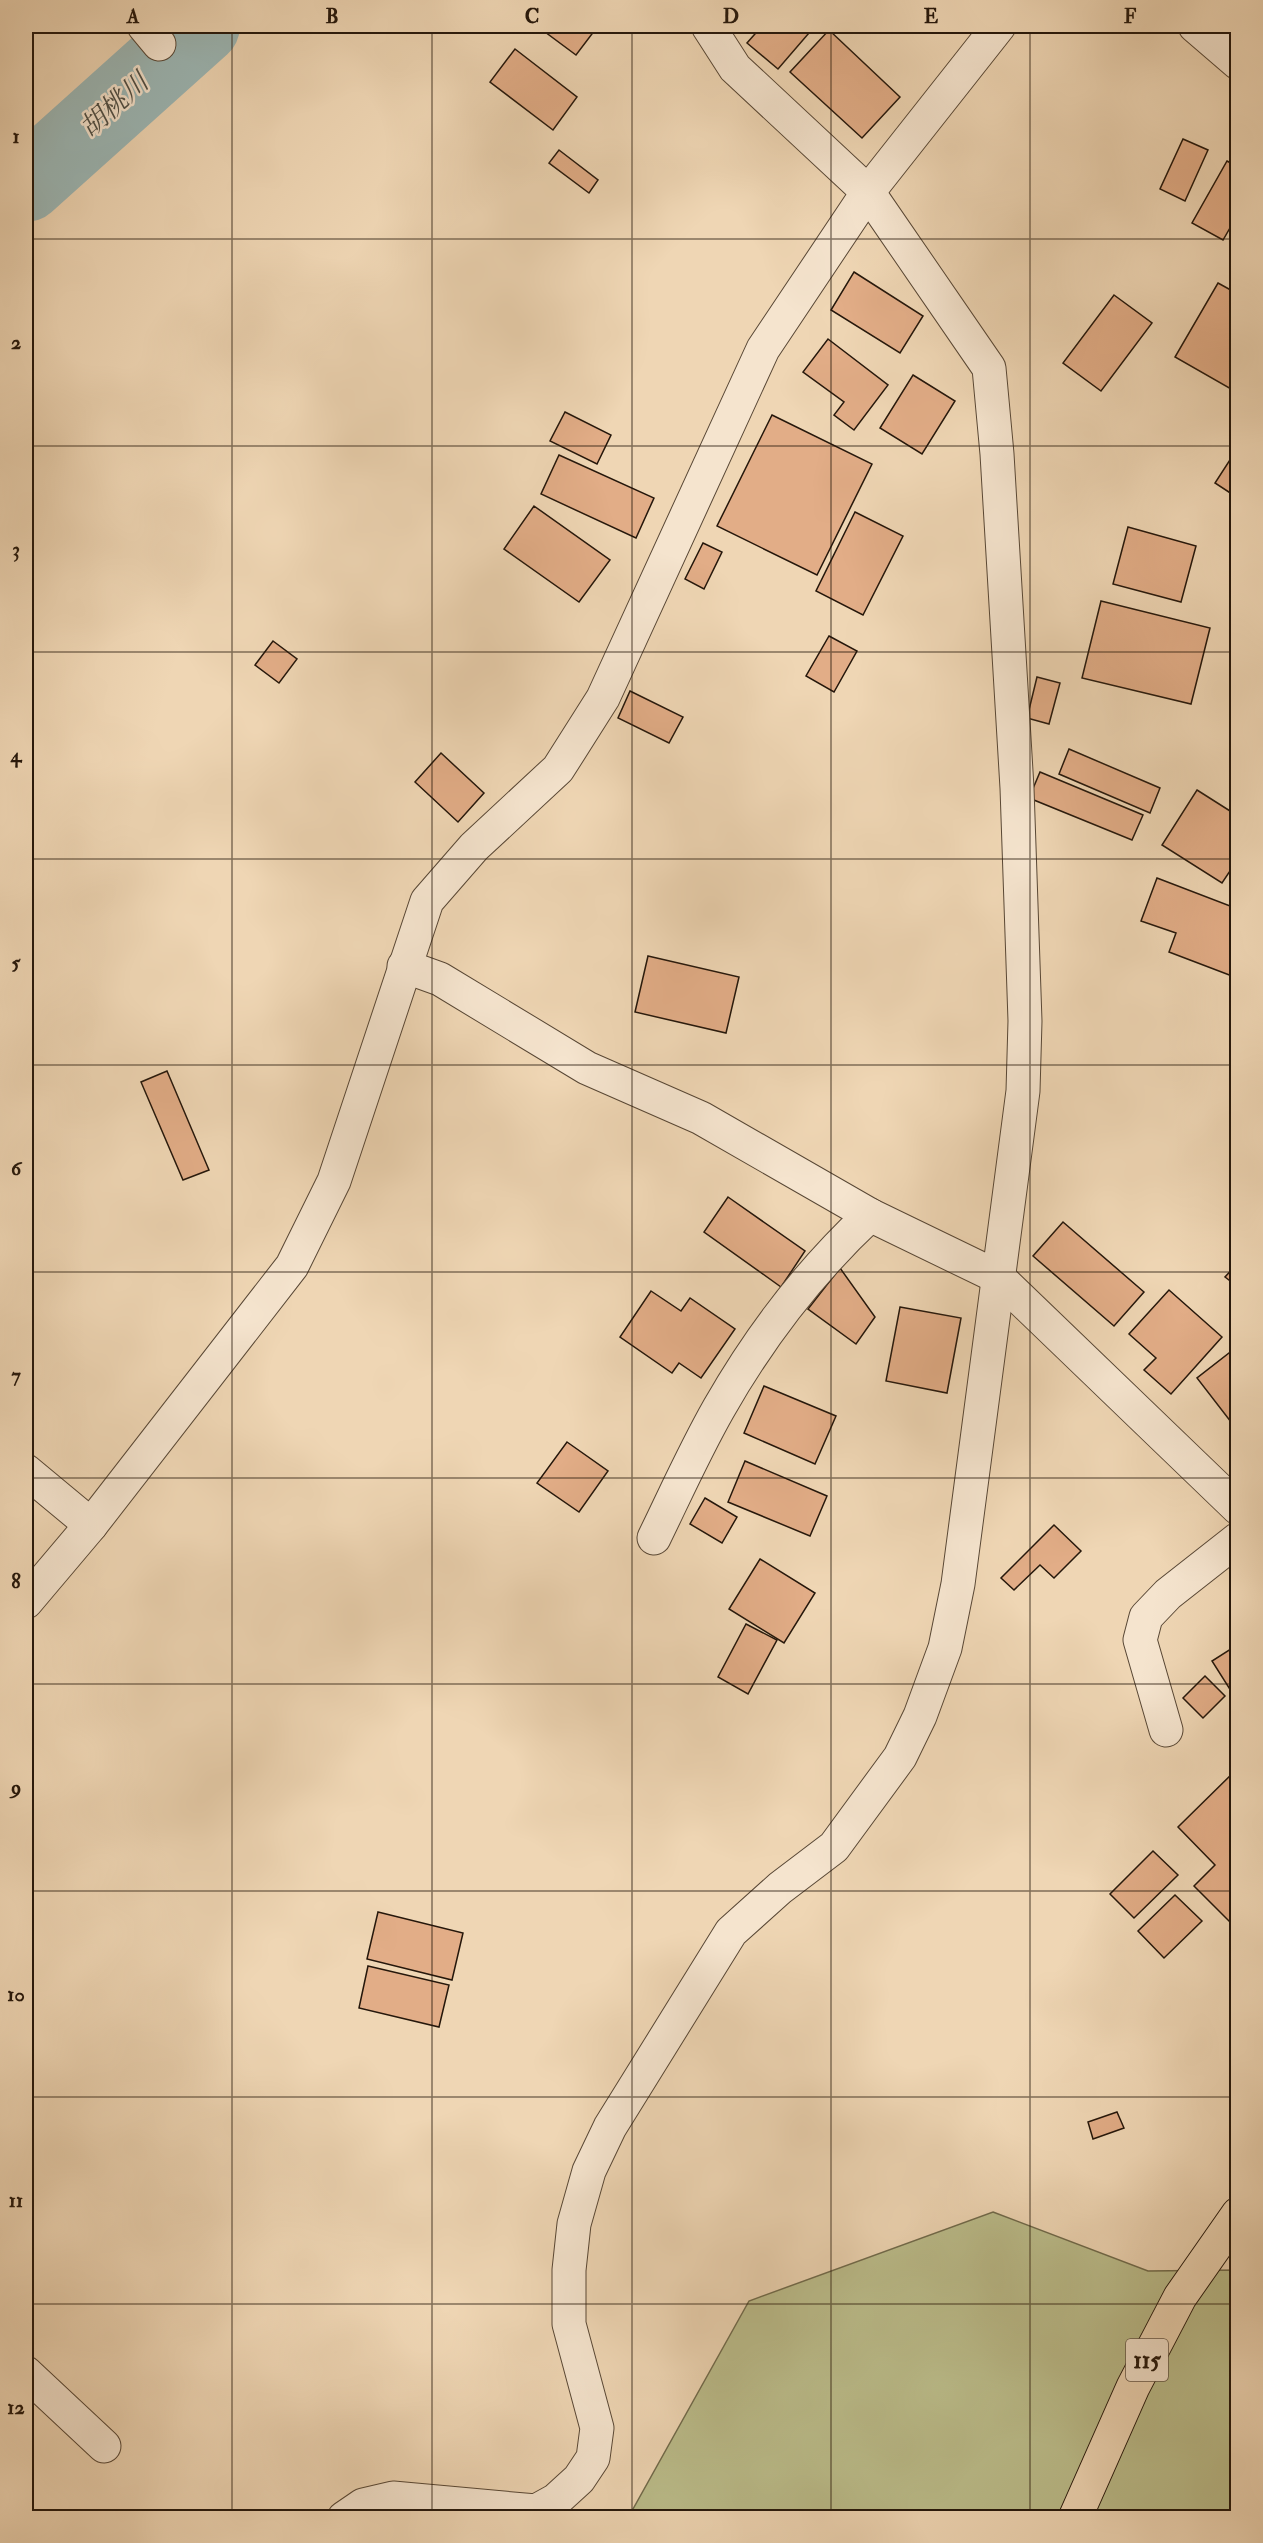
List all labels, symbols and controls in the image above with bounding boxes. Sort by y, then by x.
text: A [126,4,140,29]
text: B [325,4,339,29]
text: C [525,4,539,29]
text: D [723,4,739,29]
text: E [924,4,939,29]
text: F [1124,4,1137,29]
water label: 胡桃川 [73,64,158,145]
text: 1 [12,124,20,149]
text: 2 [11,330,21,355]
text: 3 [12,537,20,562]
text: 4 [10,743,23,768]
text: 5 [12,950,22,975]
text: 6 [11,1156,23,1181]
text: 7 [11,1363,21,1388]
text: 8 [11,1569,21,1594]
text: 9 [9,1775,21,1800]
text: 10 [7,1982,25,2007]
text: 11 [9,2188,23,2213]
road number: 115 [1126,2339,1168,2381]
text: 12 [7,2395,25,2420]

